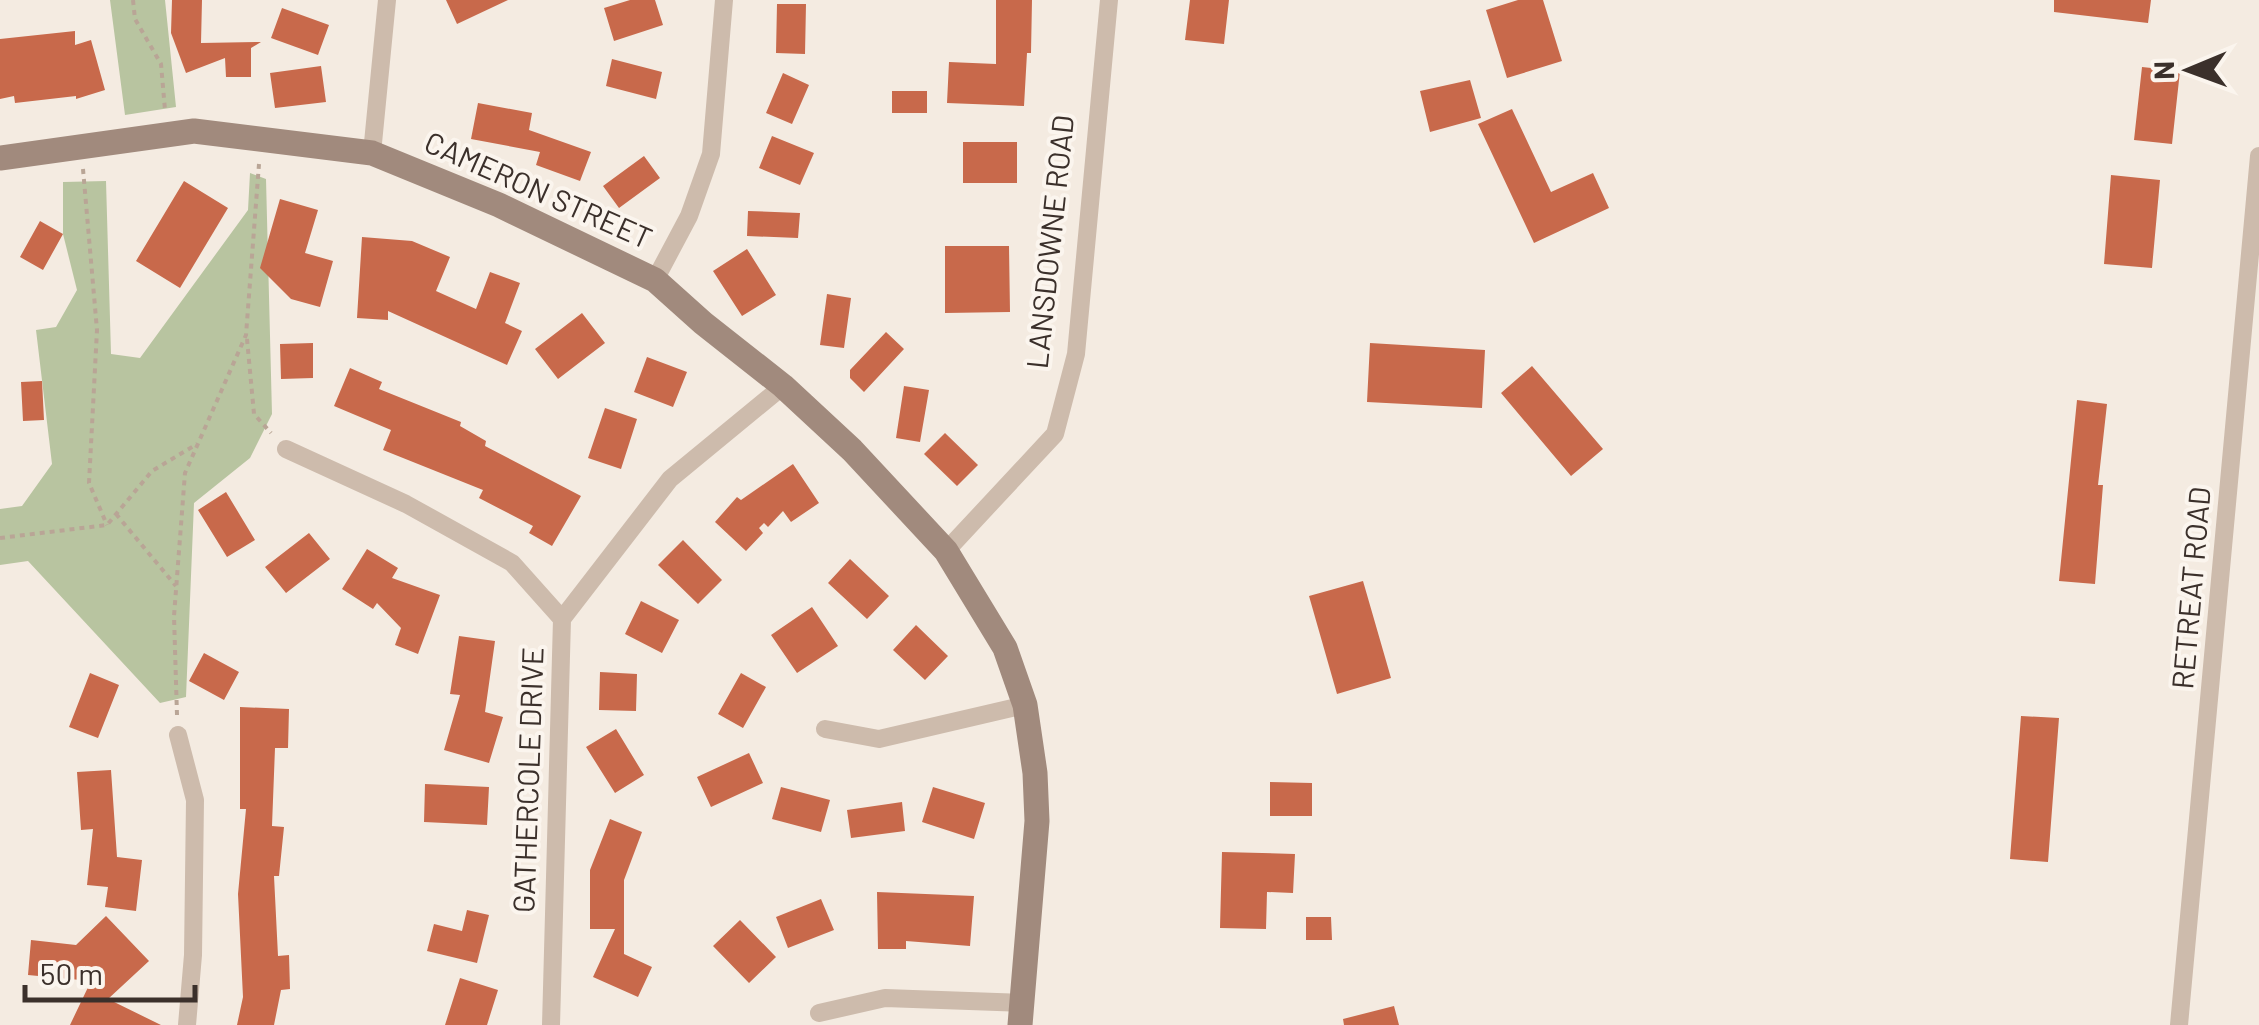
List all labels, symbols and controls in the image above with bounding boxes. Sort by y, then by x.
north arrow [2139,20,2239,120]
text: N [2146,61,2180,80]
street label: LANSDOWNE ROAD [1018,113,1080,370]
street label: CAMERON STREET [420,123,658,255]
street label: RETREAT ROAD [2163,485,2217,691]
street label: GATHERCOLE DRIVE [504,646,550,913]
scale bar [25,940,195,1002]
text: 50 m [40,955,103,991]

